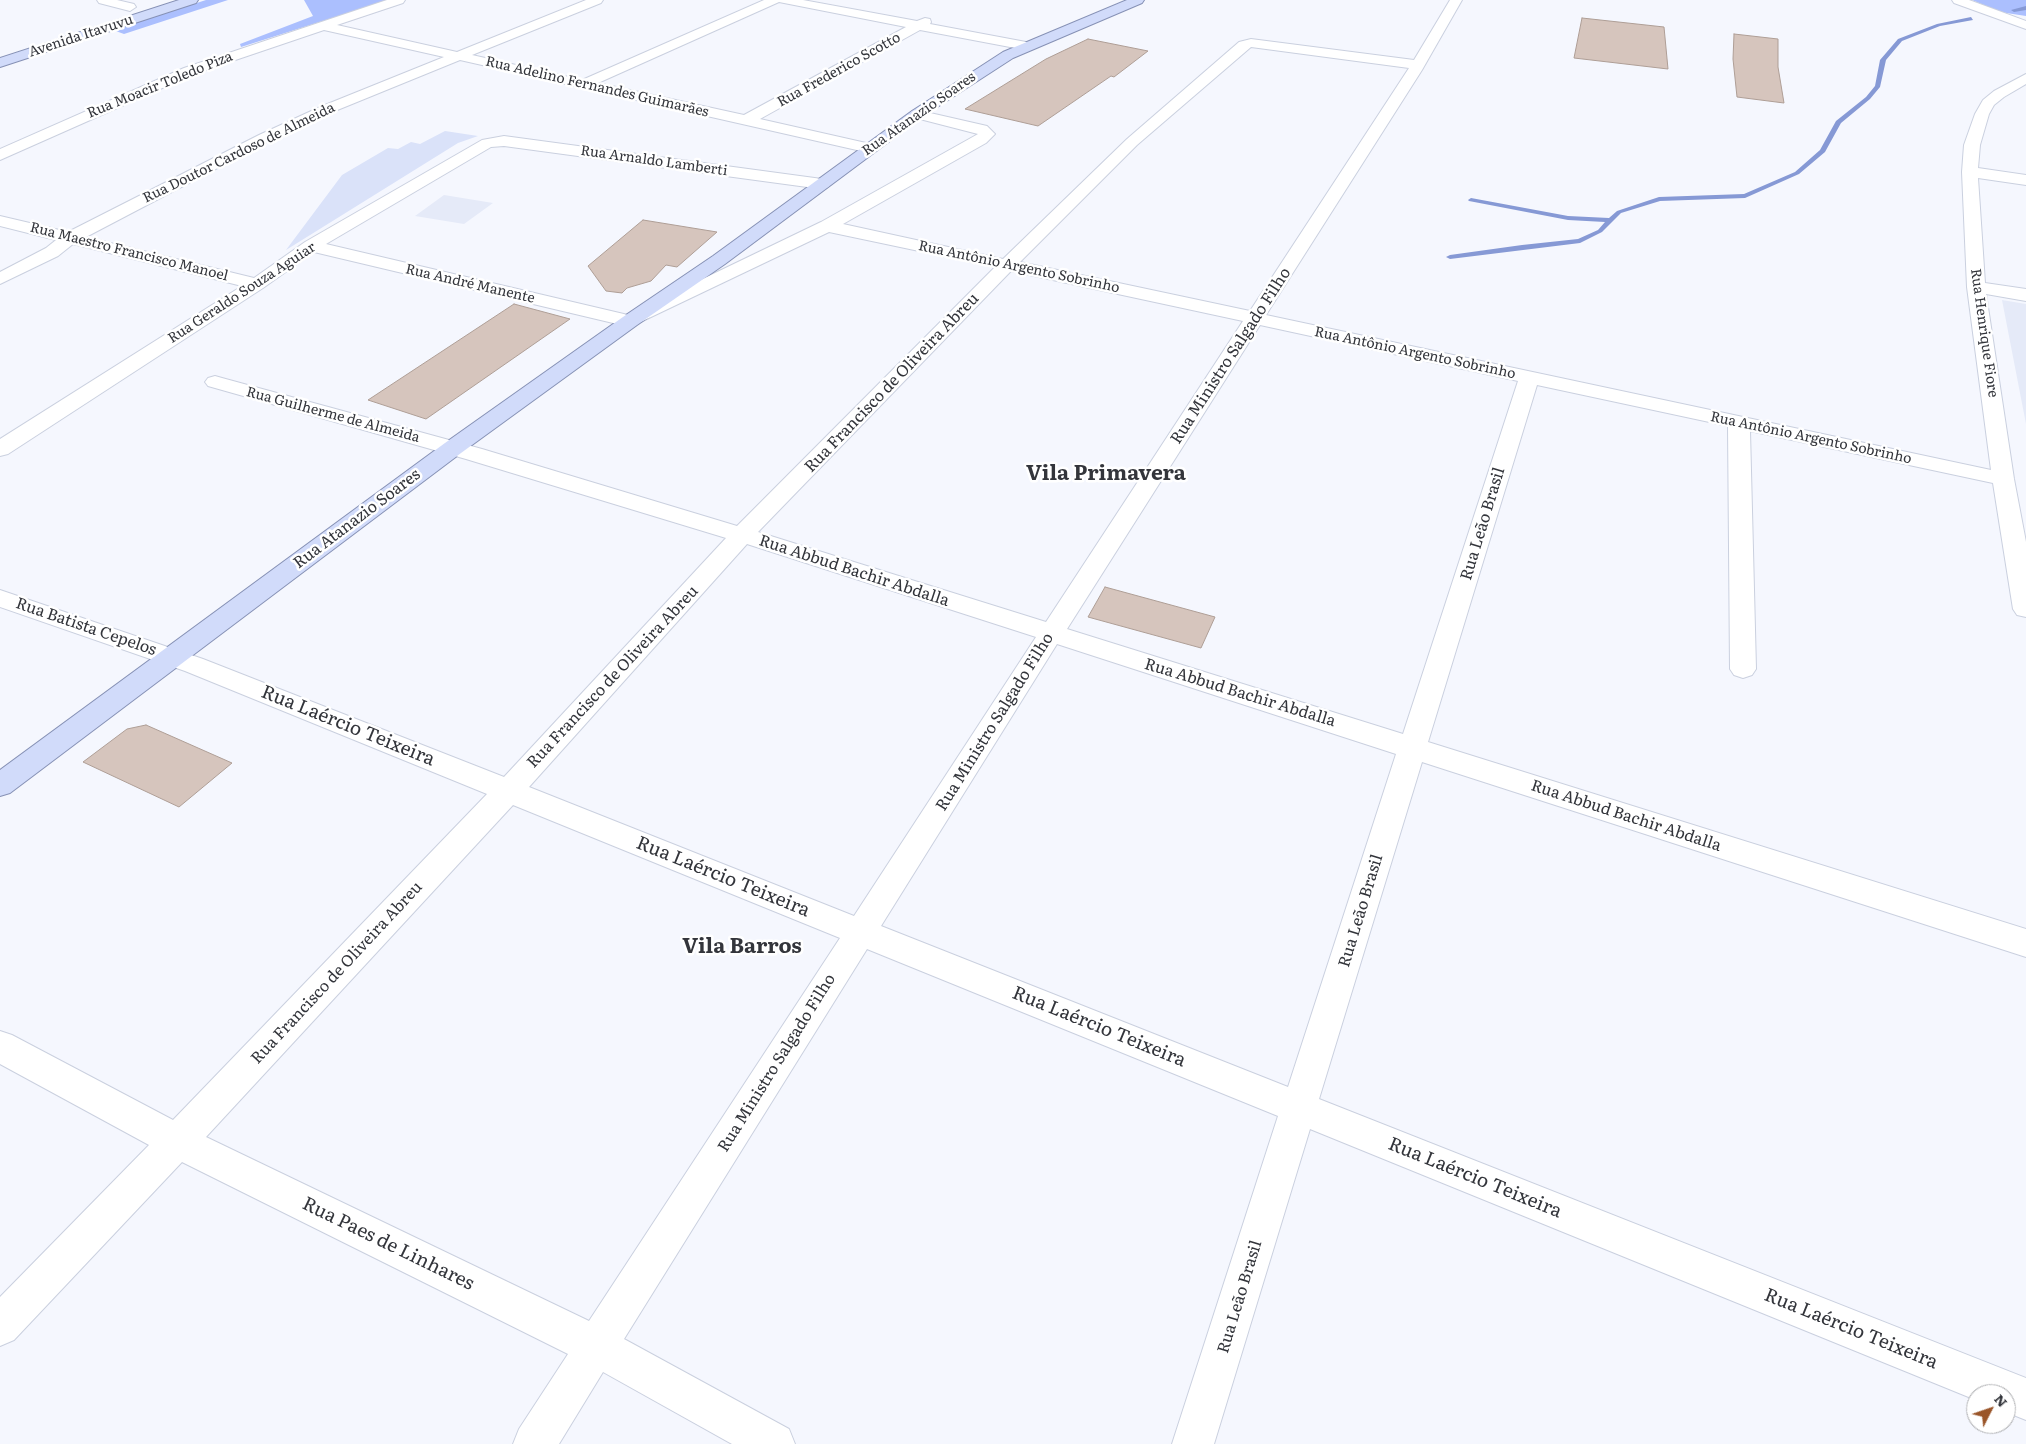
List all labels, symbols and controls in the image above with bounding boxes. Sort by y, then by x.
street label: Avenida Itavuvu [27,11,135,61]
street label: Rua Frederico Scotto [774,29,904,111]
street label: Rua Moacir Toledo Piza [85,48,235,122]
street label: Rua Adelino Fernandes Guimarães [484,53,710,121]
street label: Rua Atanazio Soares [859,69,979,159]
street label: Rua Doutor Cardoso de Almeida [140,99,338,207]
street label: Rua Arnaldo Lamberti [579,142,729,180]
street label: Rua Maestro Francisco Manoel [28,219,230,285]
street label: Rua Antônio Argento Sobrinho [917,237,1121,297]
street label: Rua Geraldo Souza Aguiar [165,239,319,347]
street label: Rua André Manente [404,261,536,307]
street label: Rua Ministro Salgado Filho [1167,264,1295,448]
street label: Rua Henrique Fiore [1967,267,2001,399]
street label: Rua Francisco de Oliveira Abreu [801,289,983,477]
street label: Rua Antônio Argento Sobrinho [1313,323,1517,383]
street label: Rua Guilherme de Almeida [244,384,422,446]
street label: Rua Antônio Argento Sobrinho [1709,408,1913,468]
district label: Vila Primavera [1026,461,1186,487]
street label: Rua Atanazio Soares [290,465,424,573]
street label: Rua Leão Brasil [1457,465,1509,583]
street label: Rua Abbud Bachir Abdalla [756,531,952,611]
street label: Rua Francisco de Oliveira Abreu [523,582,703,772]
street label: Rua Batista Cepelos [13,594,159,660]
street label: Rua Ministro Salgado Filho [932,629,1058,815]
street label: Rua Abbud Bachir Abdalla [1142,655,1338,731]
street label: Rua Laércio Teixeira [258,681,438,771]
street label: Rua Abbud Bachir Abdalla [1528,776,1724,856]
street label: Rua Laércio Teixeira [633,832,813,922]
street label: Rua Leão Brasil [1335,852,1387,970]
street label: Rua Francisco de Oliveira Abreu [247,878,427,1068]
district label: Vila Barros [682,934,802,960]
street label: Rua Ministro Salgado Filho [714,970,840,1156]
street label: Rua Laércio Teixeira [1009,982,1189,1072]
street label: Rua Laércio Teixeira [1385,1133,1565,1223]
street label: Rua Paes de Linhares [298,1192,478,1296]
street label: Rua Leão Brasil [1214,1238,1266,1356]
street label: Rua Laércio Teixeira [1761,1284,1941,1374]
north arrow [1966,1384,2016,1434]
text: N [1990,1389,2013,1411]

